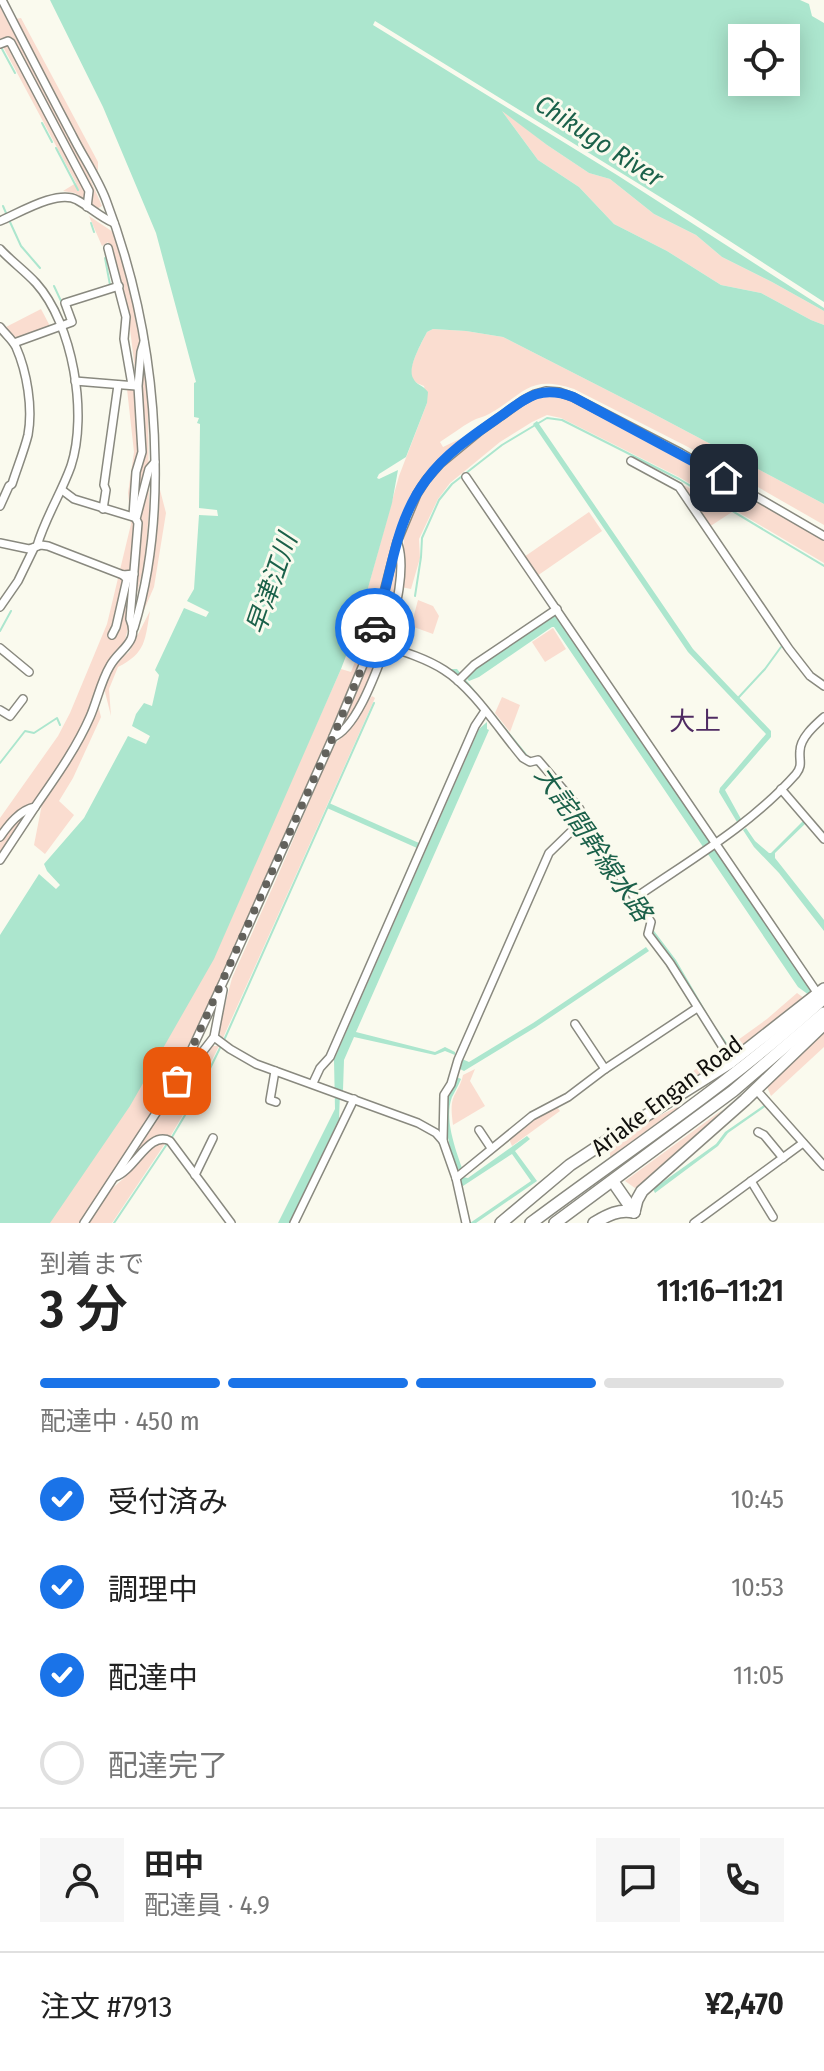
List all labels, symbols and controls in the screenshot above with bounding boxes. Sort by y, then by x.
map controls [728,24,800,96]
button: locate [728,24,800,96]
water label: Chikugo River [529,88,669,194]
pin [690,444,758,512]
icon: home [702,456,746,500]
water label: 早津江川 [240,527,305,638]
courier [335,588,415,668]
icon: car [353,606,397,650]
district label: 大上 [669,706,721,737]
water label: 大詫間幹線水路 [528,761,659,929]
street label: Ariake Engan Road [586,1030,748,1162]
pin [143,1047,211,1115]
icon: bag [155,1059,199,1103]
text: 到着まで [40,1249,144,1280]
text: 11:16–11:21 [657,1273,784,1309]
text: 3 分 [40,1278,128,1341]
text: 配達中 · 450 m [40,1406,200,1437]
icon: check [40,1477,84,1521]
text: 受付済み [108,1484,228,1520]
text: 10:45 [731,1484,784,1515]
icon: check [40,1565,84,1609]
text: 調理中 [108,1572,198,1608]
text: 10:53 [731,1572,784,1603]
icon: check [40,1653,84,1697]
text: 配達中 [108,1660,198,1696]
text: 11:05 [733,1660,784,1691]
text: 配達完了 [108,1748,228,1784]
button: person [40,1838,124,1922]
button: chat [596,1838,680,1922]
button: phone [700,1838,784,1922]
text: 田中 [144,1847,204,1883]
text: 配達員 · 4.9 [144,1890,270,1921]
text: ¥2,470 [705,1986,784,2022]
text: 注文 #7913 [40,1989,172,2025]

